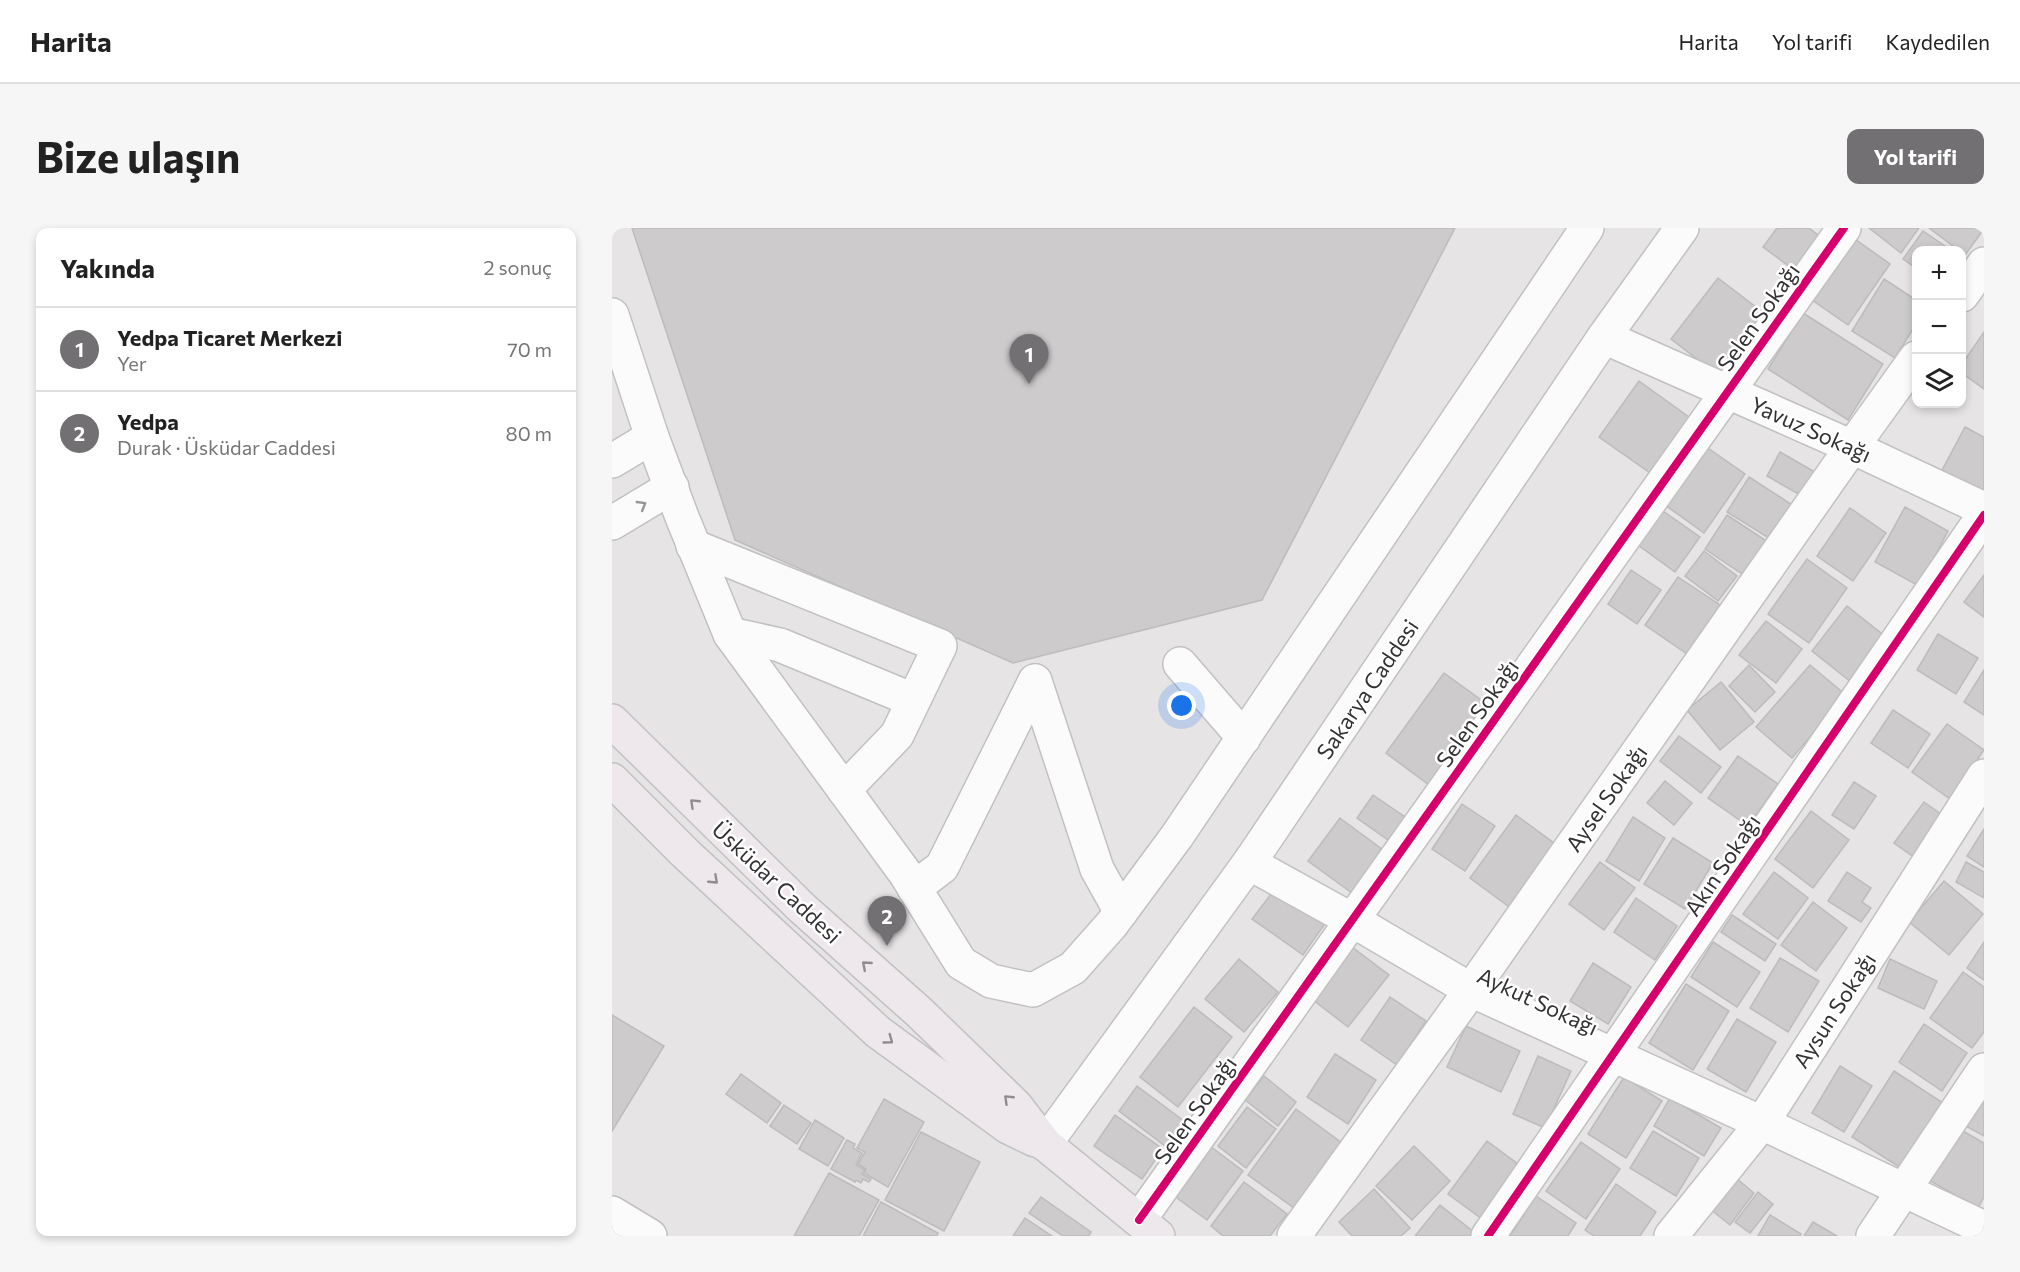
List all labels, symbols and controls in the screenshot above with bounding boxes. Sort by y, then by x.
text: Harita [30,24,112,58]
text: Harita [1679,29,1739,54]
text: Yol tarifi [1772,29,1852,54]
text: Kaydedilen [1885,29,1990,54]
button: Yol tarifi [1847,129,1984,184]
text: Bize ulaşın [36,130,240,182]
map controls [1912,246,1966,408]
button: + [1912,246,1966,300]
text: Yakında [60,252,155,283]
text: 2 sonuç [484,255,552,279]
street label: Selen Sokağı [1711,258,1805,376]
button: − [1912,300,1966,354]
text: Yedpa Ticaret Merkezi [117,324,342,351]
pin: 1 [1010,334,1048,384]
text: 1 [75,337,84,361]
text: 70 m [507,337,552,361]
text: Yer [117,351,147,375]
button: layers [1912,354,1966,408]
street label: Yavuz Sokağı [1746,390,1876,468]
text: Yedpa [117,408,179,435]
text: 2 [74,421,85,445]
text: 80 m [506,421,552,445]
text: Durak · Üsküdar Caddesi [117,435,336,459]
one-way arrow [636,501,646,512]
street label: Sakarya Caddesi [1310,614,1424,764]
street label: Selen Sokağı [1430,654,1524,772]
your location [1167,691,1196,720]
street label: Aysel Sokağı [1559,739,1653,857]
one-way arrow [690,799,701,810]
street label: Akın Sokağı [1678,809,1766,921]
street label: Üsküdar Caddesi [707,815,847,949]
one-way arrow [707,872,718,883]
pin: 2 [868,896,906,946]
street label: Aysun Sokağı [1787,947,1881,1073]
one-way arrow [862,961,873,972]
street label: Aykut Sokağı [1473,961,1603,1041]
one-way arrow [882,1033,893,1044]
street label: Selen Sokağı [1148,1051,1242,1169]
one-way arrow [1005,1095,1016,1106]

